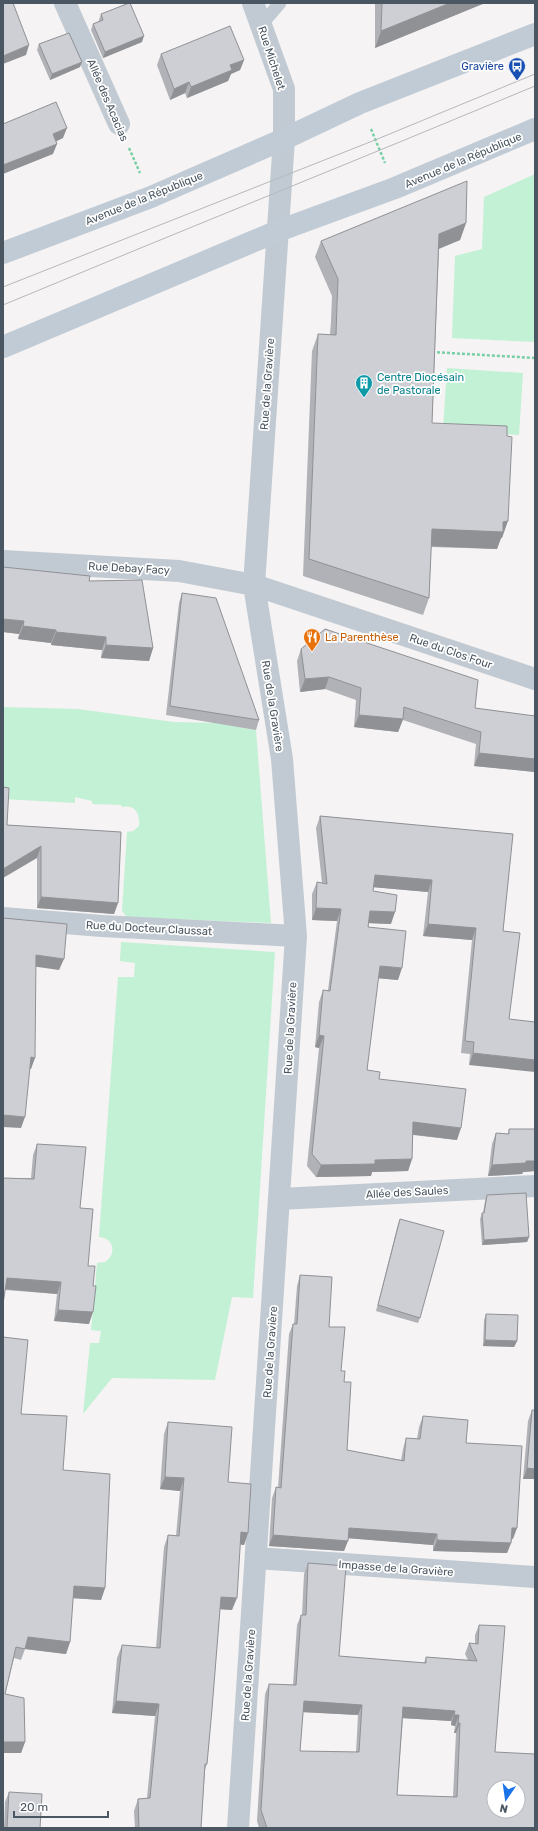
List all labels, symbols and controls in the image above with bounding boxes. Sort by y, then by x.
street label: Rue Michelet [255,25,288,92]
bus stop icon: Gravière [507,56,527,81]
street label: Allée des Acacias [84,57,131,144]
place label: Gravière [461,60,504,73]
street label: Avenue de la République [403,130,524,191]
street label: Avenue de la République [83,169,205,228]
street label: Rue de la Gravière [258,338,277,430]
place label: Centre Diocésain de Pastorale [377,371,464,397]
building icon: Centre Diocésain de Pastorale [354,373,374,398]
street label: Rue Debay Facy [88,560,170,577]
restaurant icon: La Parenthèse [302,627,322,652]
place label: La Parenthèse [325,631,399,644]
street label: Rue du Clos Four [408,631,495,672]
street label: Rue de la Gravière [259,660,286,753]
street label: Rue du Docteur Claussat [85,919,213,938]
street label: Rue de la Gravière [282,982,299,1074]
street label: Allée des Saules [365,1184,449,1201]
street label: Rue de la Gravière [261,1306,280,1398]
street label: Impasse de la Gravière [338,1558,454,1579]
street label: Rue de la Gravière [239,1629,258,1721]
north arrow [486,1779,526,1819]
scale bar [14,1793,108,1819]
text: 20 m [20,1800,48,1814]
text: N [498,1801,509,1815]

